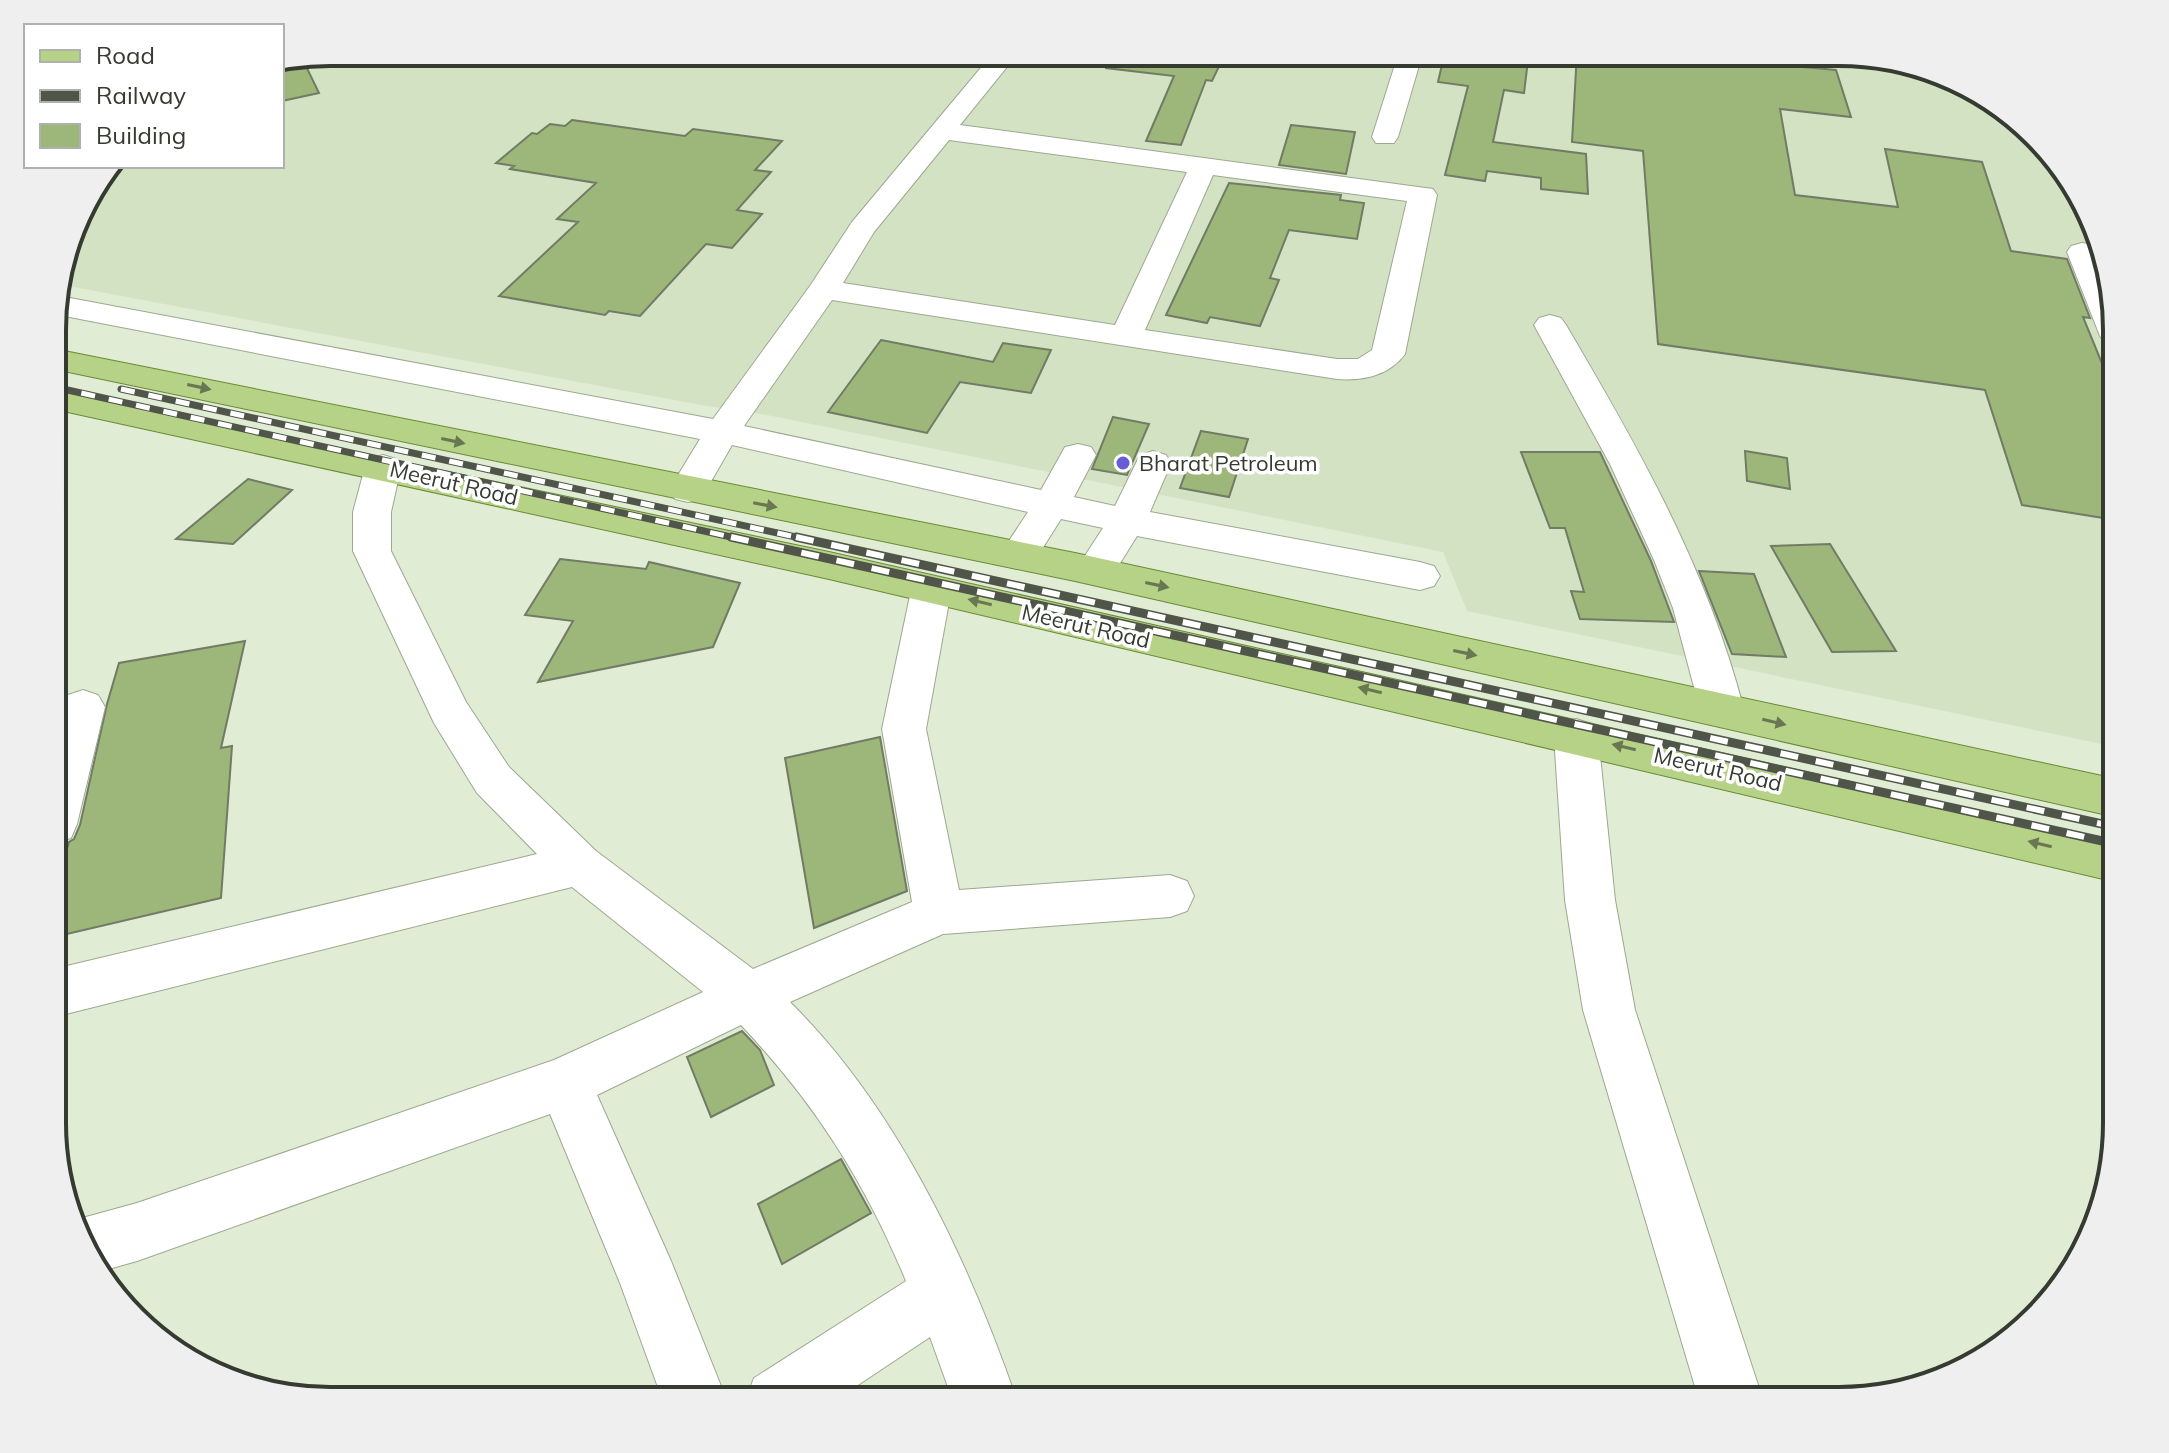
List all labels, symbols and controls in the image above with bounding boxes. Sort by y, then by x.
legend [24,24,284,168]
text: Road [96,40,155,70]
text: Railway [96,80,186,110]
text: Building [96,120,186,150]
one-way arrow [187,381,212,394]
one-way arrow [441,435,466,447]
place label: Bharat Petroleum [1139,449,1318,477]
marker: Bharat Petroleum [1114,454,1132,472]
street label: Meerut Road [387,455,521,511]
one-way arrow [753,499,778,512]
one-way arrow [1144,579,1169,592]
one-way arrow [967,595,992,608]
street label: Meerut Road [1019,598,1153,654]
one-way arrow [1453,647,1478,660]
one-way arrow [1357,683,1382,696]
one-way arrow [1761,716,1786,729]
one-way arrow [1611,740,1636,753]
street label: Meerut Road [1651,741,1785,797]
one-way arrow [2028,837,2053,850]

